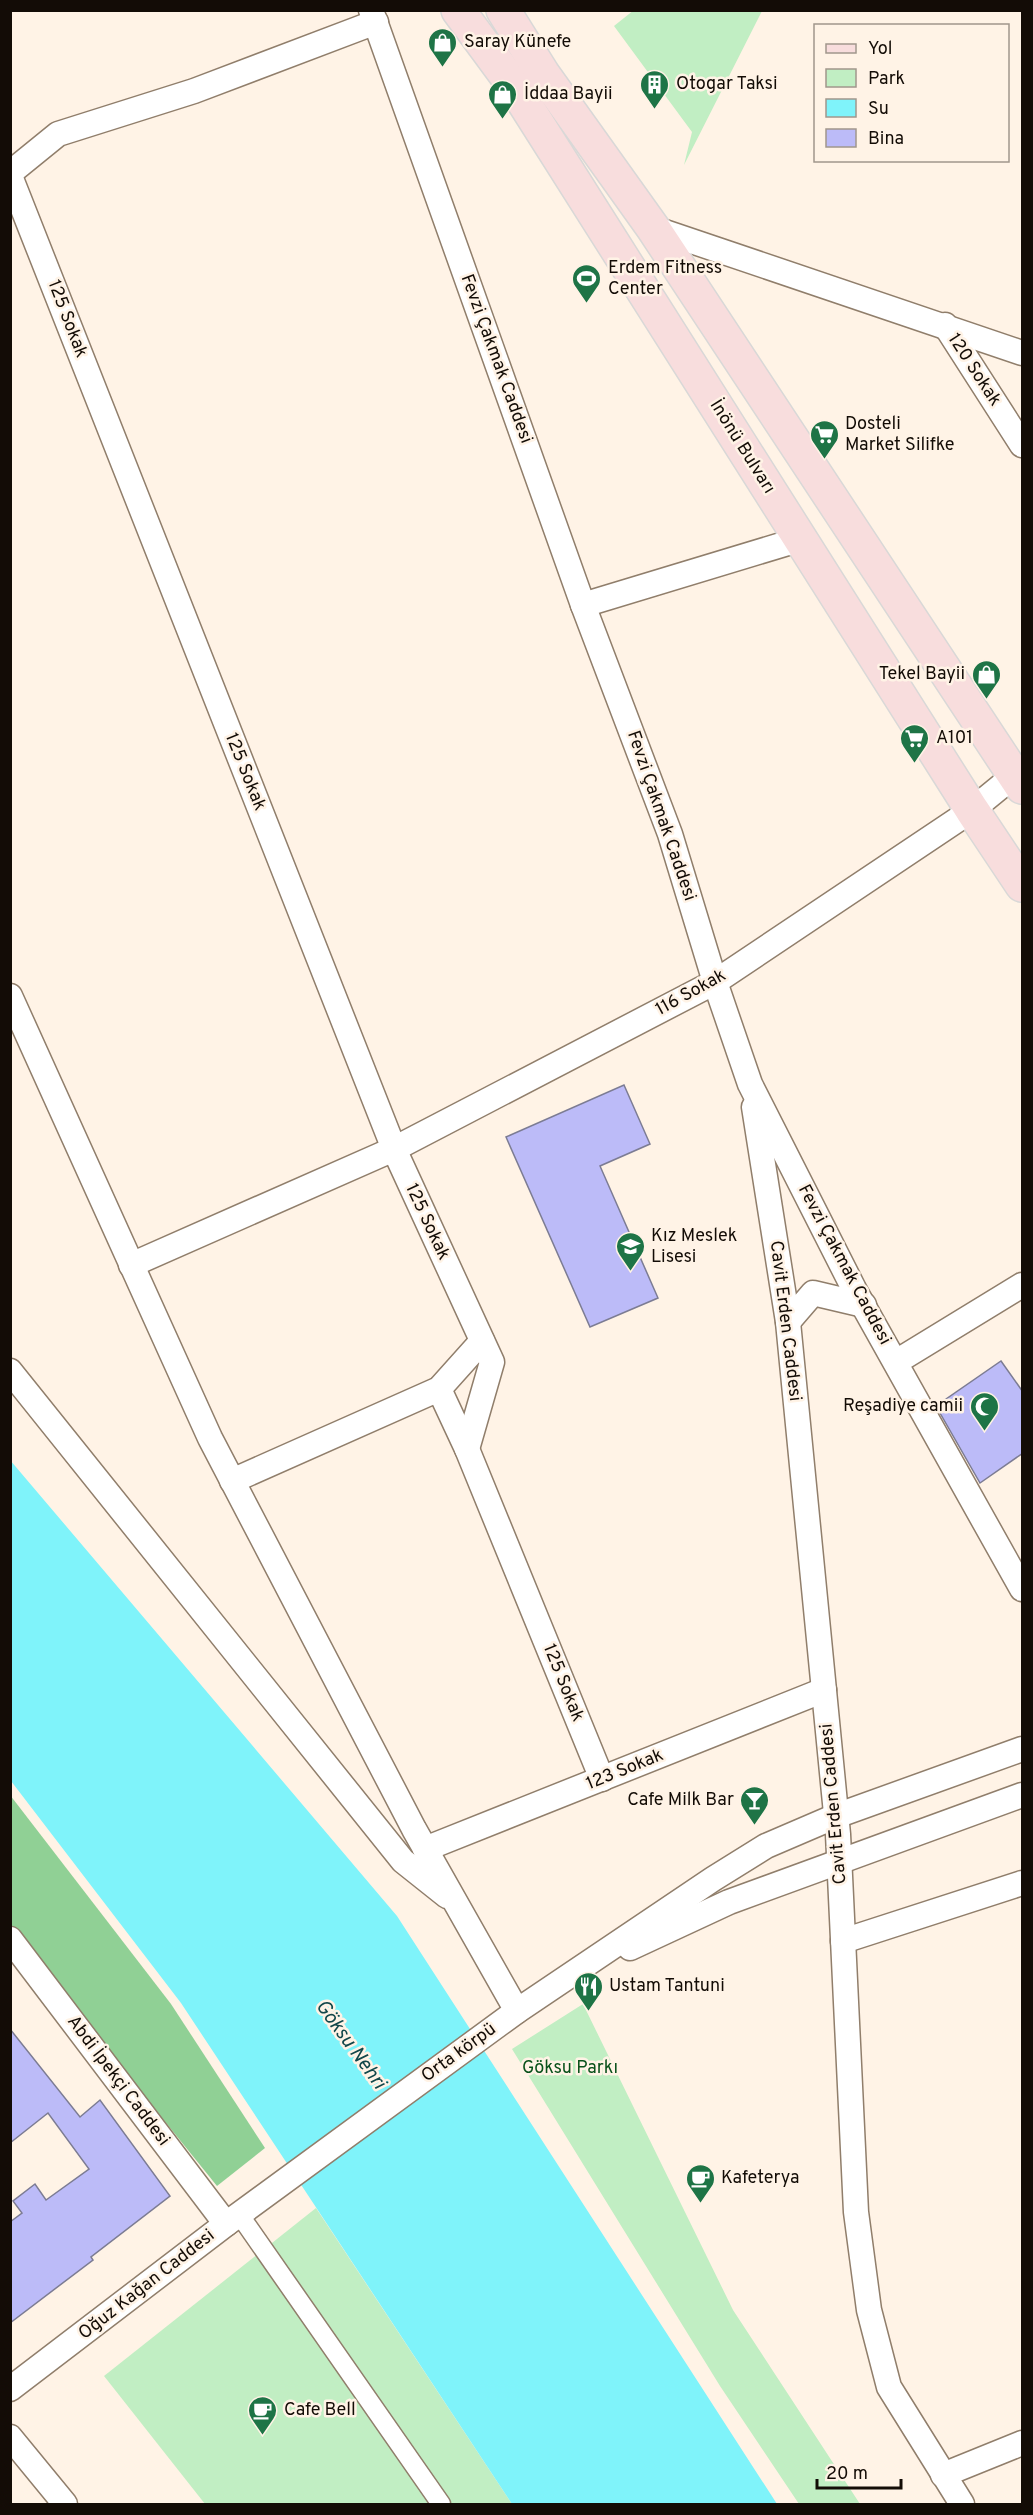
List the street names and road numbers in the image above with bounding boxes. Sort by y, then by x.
street label: Fevzi Çakmak Caddesi [455,271,537,447]
street label: 125 Sokak [42,277,92,361]
street label: 120 Sokak [942,329,1006,411]
street label: İnönü Bulvarı [704,394,782,498]
street label: Fevzi Çakmak Caddesi [621,728,701,904]
street label: 125 Sokak [219,730,271,814]
street label: 116 Sokak [652,964,730,1022]
street label: 125 Sokak [399,1180,455,1264]
street label: Fevzi Çakmak Caddesi [792,1181,896,1349]
street label: Cavit Erden Caddesi [764,1239,806,1403]
street label: 125 Sokak [537,1641,589,1725]
street label: Cavit Erden Caddesi [816,1722,852,1886]
street label: 123 Sokak [583,1744,667,1796]
street label: Abdi İpekçi Caddesi [61,2010,176,2151]
street label: Orta körpü [417,2018,501,2088]
street label: Oğuz Kağan Caddesi [74,2225,220,2345]

